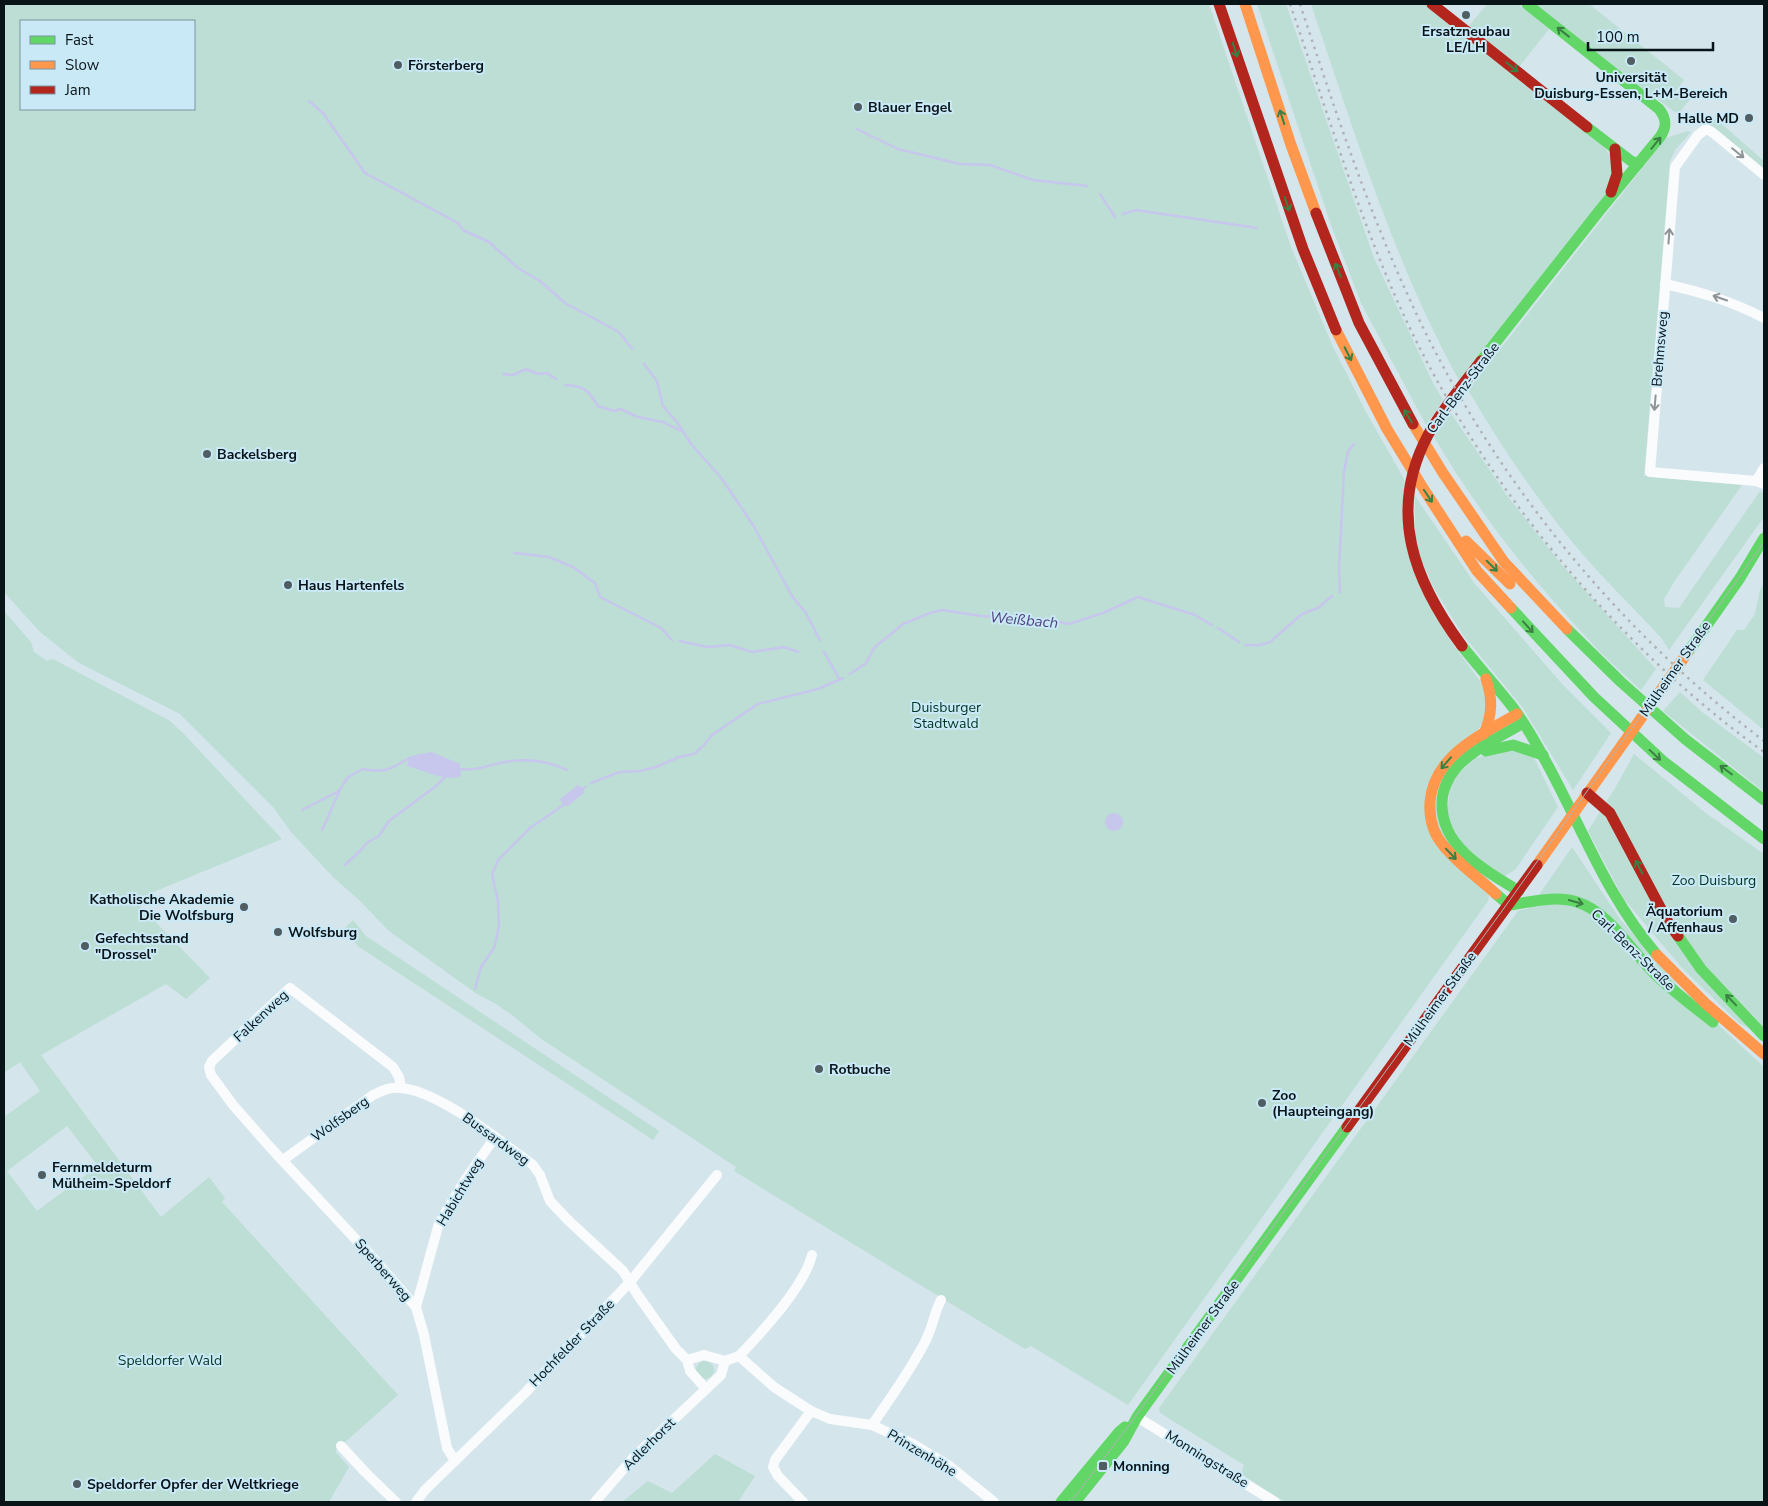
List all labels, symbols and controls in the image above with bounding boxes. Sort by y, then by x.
marker: Ersatzneubau LE/LH [1460,9,1472,21]
legend [20,20,195,110]
scale bar [1588,20,1713,52]
place label: Ersatzneubau LE/LH [1422,22,1510,57]
one-way arrow [1557,27,1570,38]
text: 100 m [1596,27,1640,47]
text: Fast [65,30,94,50]
one-way arrow [1231,42,1240,57]
text: Slow [65,55,100,75]
marker: Universität Duisburg-Essen, L+M-Bereich [1625,55,1637,67]
place label: Försterberg [408,56,484,75]
marker: Försterberg [392,59,404,71]
one-way arrow [1505,61,1518,72]
place label: Universität Duisburg-Essen, L+M-Bereich [1534,68,1728,103]
text: Jam [64,80,91,100]
place label: Blauer Engel [868,98,952,117]
marker: Blauer Engel [852,101,864,113]
place label: Halle MD [1677,109,1739,128]
one-way arrow [1277,110,1286,126]
marker: Halle MD [1743,112,1755,124]
one-way arrow [1650,136,1661,149]
one-way arrow [1732,148,1745,159]
one-way arrow [1283,196,1292,211]
one-way arrow [1664,228,1673,244]
one-way arrow [1332,263,1342,278]
one-way arrow [1712,293,1728,302]
street label: Brehmsweg [1647,310,1673,388]
street label: Carl-Benz-Straße [1422,338,1504,438]
one-way arrow [1343,347,1353,362]
one-way arrow [1651,395,1660,411]
one-way arrow [1402,410,1412,424]
place label: Backelsberg [217,445,297,464]
marker: Backelsberg [201,448,213,460]
one-way arrow [1423,488,1433,502]
one-way arrow [1486,560,1498,572]
place label: Haus Hartenfels [298,576,405,595]
marker: Haus Hartenfels [282,579,294,591]
water label: Weißbach [989,607,1059,633]
street label: Mülheimer Straße [1635,617,1715,721]
one-way arrow [1522,620,1534,633]
park label: Duisburger Stadtwald [911,698,981,733]
one-way arrow [1649,749,1662,761]
one-way arrow [1440,757,1452,770]
one-way arrow [1719,765,1733,775]
one-way arrow [1445,848,1457,861]
one-way arrow [1634,860,1644,875]
park label: Zoo Duisburg [1672,871,1756,890]
place label: Katholische Akademie Die Wolfsburg [89,890,234,925]
one-way arrow [1567,898,1583,908]
marker: Katholische Akademie Die Wolfsburg [238,901,250,913]
place label: Äquatorium / Affenhaus [1646,902,1723,937]
street label: Carl-Benz-Straße [1587,905,1679,995]
marker: Äquatorium / Affenhaus [1727,913,1739,925]
place label: Wolfsburg [288,923,357,942]
marker: Wolfsburg [272,926,284,938]
place label: Gefechtsstand "Drossel" [95,929,189,964]
marker: Gefechtsstand "Drossel" [79,940,91,952]
street label: Mülheimer Straße [1399,948,1481,1050]
street label: Falkenweg [229,986,293,1046]
one-way arrow [1725,994,1737,1007]
place label: Rotbuche [829,1060,891,1079]
marker: Rotbuche [813,1063,825,1075]
place label: Zoo (Haupteingang) [1272,1086,1374,1121]
street label: Wolfsberg [308,1092,372,1146]
marker: Zoo (Haupteingang) [1256,1097,1268,1109]
street label: Bussardweg [459,1108,533,1170]
street label: Habichtweg [432,1154,488,1230]
place label: Fernmeldeturm Mülheim-Speldorf [52,1158,172,1193]
marker: Fernmeldeturm Mülheim-Speldorf [36,1169,48,1181]
street label: Sperberweg [350,1234,416,1306]
street label: Mülheimer Straße [1162,1276,1244,1378]
street label: Hochfelder Straße [525,1295,619,1391]
park label: Speldorfer Wald [118,1351,222,1370]
street label: Adlerhorst [619,1413,680,1474]
street label: Prinzenhöhe [884,1425,960,1481]
street label: Monningstraße [1162,1426,1252,1492]
place label: Monning [1113,1457,1170,1476]
marker: Monning [1097,1460,1109,1472]
place label: Speldorfer Opfer der Weltkriege [87,1475,299,1494]
marker: Speldorfer Opfer der Weltkriege [71,1478,83,1490]

